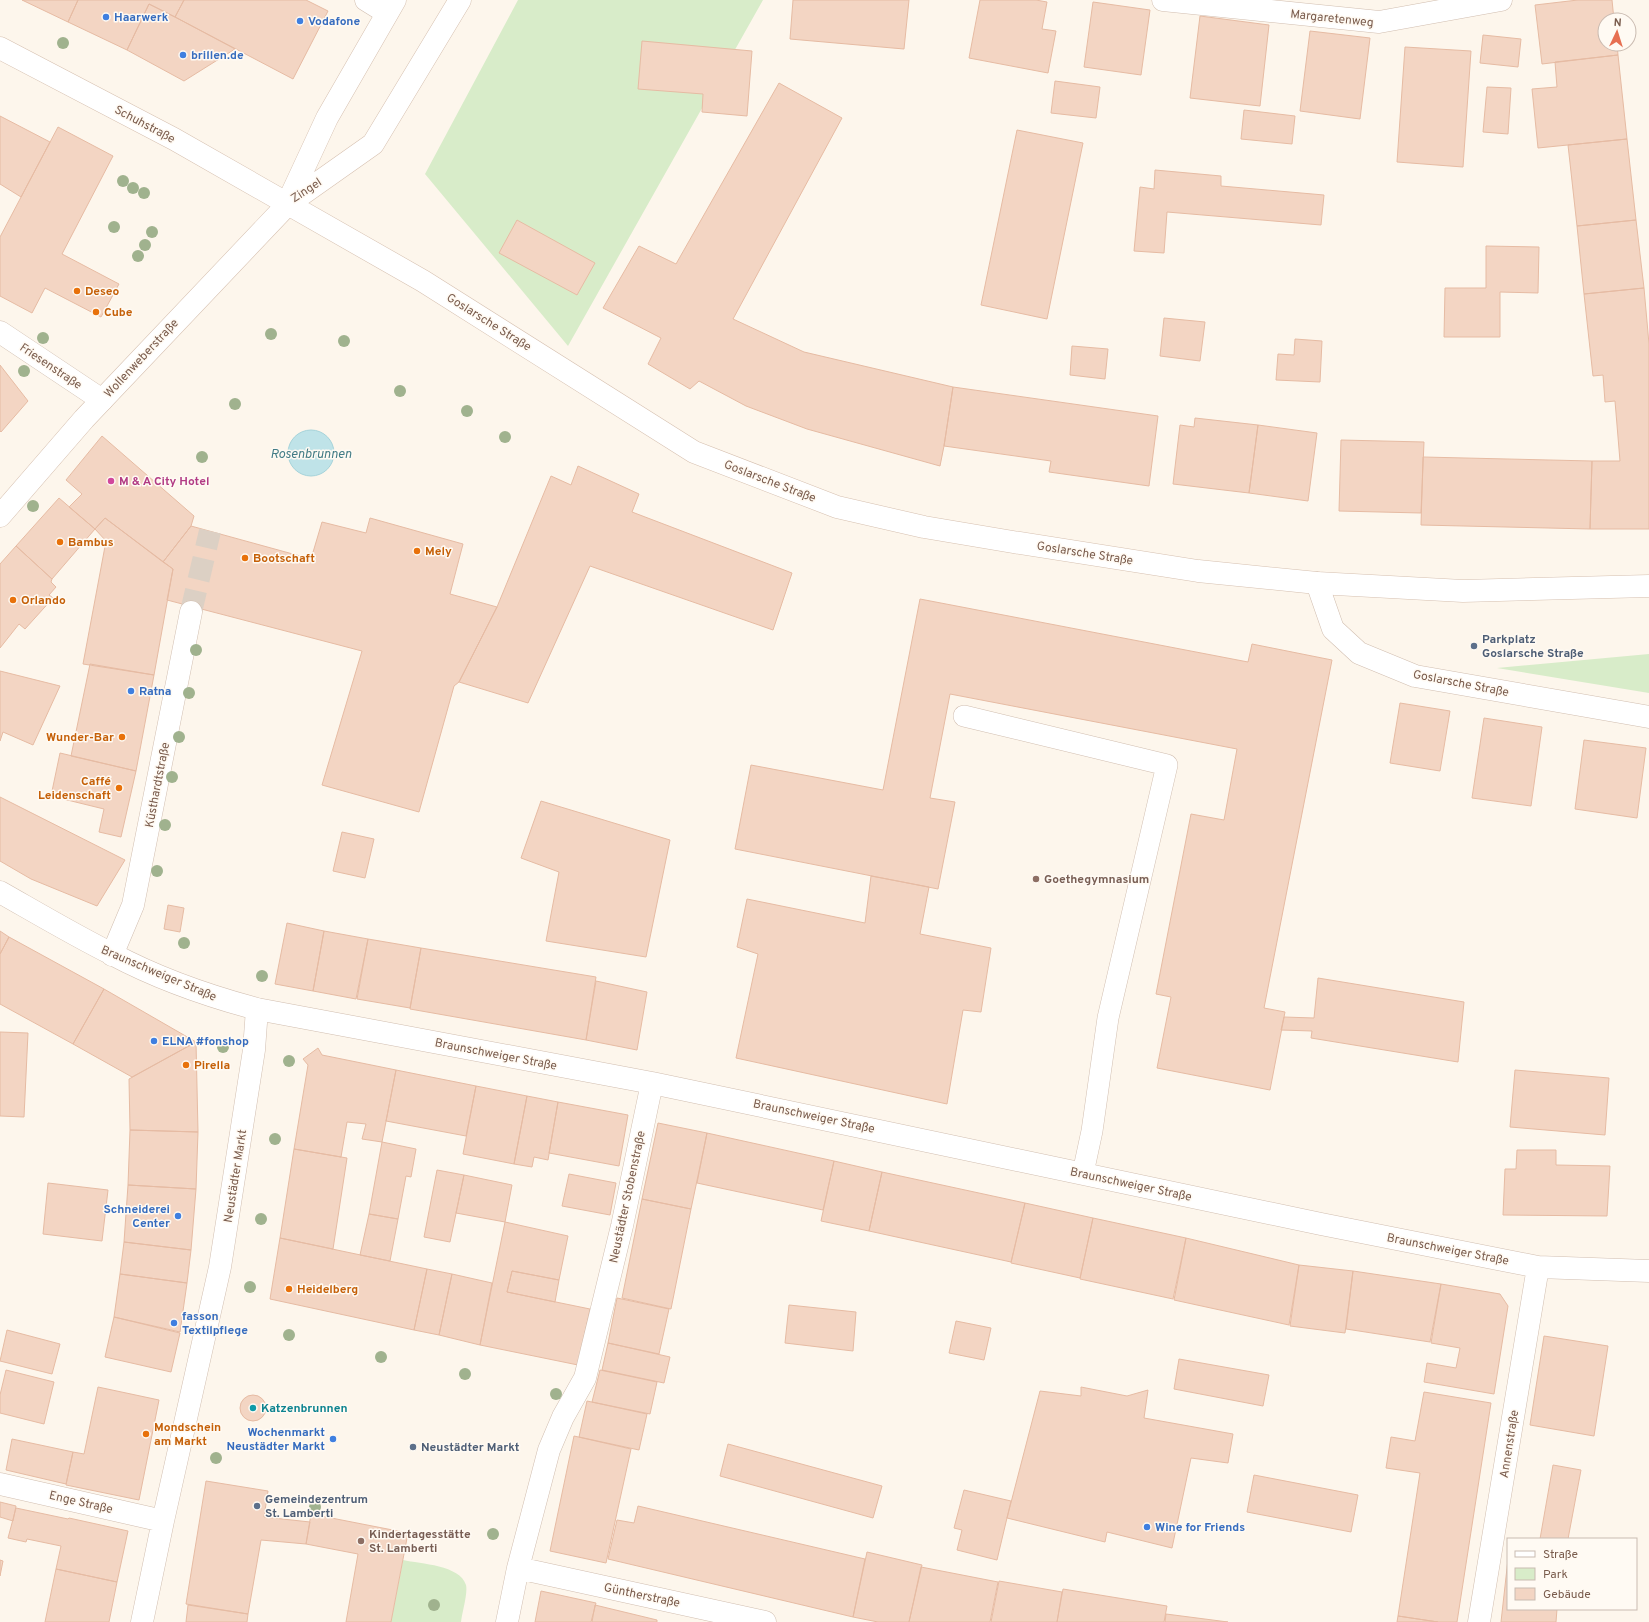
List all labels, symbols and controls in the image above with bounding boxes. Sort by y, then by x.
street label: Margaretenweg [1289,7,1374,31]
place label: Haarwerk [114,10,169,26]
marker: Haarwerk [101,12,111,22]
north arrow [1597,12,1637,52]
place label: Vodafone [308,14,360,30]
marker: Vodafone [295,16,305,26]
text: N [1613,16,1622,30]
place label: brillen.de [191,48,244,64]
marker: brillen.de [178,50,188,60]
street label: Schuhstraße [111,102,178,148]
street label: Zingel [288,175,325,207]
place label: Deseo [85,284,120,300]
marker: Deseo [72,286,82,296]
street label: Goslarsche Straße [443,290,534,355]
place label: Cube [104,305,133,321]
marker: Cube [91,307,101,317]
street label: Wollenweberstraße [101,316,183,402]
street label: Friesenstraße [16,340,85,394]
water label: Rosenbrunnen [270,447,352,463]
street label: Goslarsche Straße [721,457,818,507]
place label: M & A City Hotel [119,474,209,490]
marker: M & A City Hotel [106,476,116,486]
place label: Bambus [68,535,114,551]
marker: Bambus [55,537,65,547]
street label: Goslarsche Straße [1036,538,1134,569]
place label: Mely [425,544,452,560]
marker: Mely [412,546,422,556]
place label: Bootschaft [253,551,315,567]
marker: Bootschaft [240,553,250,563]
place label: Orlando [21,593,66,609]
marker: Orlando [8,595,18,605]
place label: Parkplatz Goslarsche Straße [1482,632,1584,662]
marker: Parkplatz Goslarsche Straße [1469,641,1479,651]
street label: Goslarsche Straße [1412,667,1510,701]
place label: Ratna [139,684,172,700]
marker: Ratna [126,686,136,696]
place label: Wunder-Bar [46,730,114,746]
marker: Wunder-Bar [117,732,127,742]
street label: Küsthardtstraße [142,741,174,829]
place label: Caffé Leidenschaft [38,774,111,804]
marker: Caffé Leidenschaft [114,783,124,793]
place label: Goethegymnasium [1044,872,1149,888]
marker: Goethegymnasium [1031,874,1041,884]
street label: Braunschweiger Straße [98,942,219,1006]
place label: ELNA #fonshop [162,1034,249,1050]
street label: Braunschweiger Straße [433,1035,558,1075]
marker: ELNA #fonshop [149,1036,159,1046]
place label: Pirella [194,1058,230,1074]
marker: Pirella [181,1060,191,1070]
street label: Braunschweiger Straße [751,1096,876,1138]
street label: Neustädter Markt [221,1128,251,1224]
street label: Neustädter Stobenstraße [606,1130,650,1265]
street label: Braunschweiger Straße [1068,1164,1193,1206]
place label: Schneiderei Center [104,1202,170,1232]
marker: Schneiderei Center [173,1211,183,1221]
street label: Braunschweiger Straße [1385,1230,1510,1270]
place label: Heidelberg [297,1282,358,1298]
marker: Heidelberg [284,1284,294,1294]
place label: fasson Textilpflege [182,1309,248,1339]
marker: fasson Textilpflege [169,1318,179,1328]
place label: Katzenbrunnen [261,1401,348,1417]
marker: Katzenbrunnen [248,1403,258,1413]
street label: Annenstraße [1497,1409,1523,1479]
place label: Mondschein am Markt [154,1420,221,1450]
place label: Wochenmarkt Neustädter Markt [226,1425,325,1455]
marker: Mondschein am Markt [141,1429,151,1439]
marker: Wochenmarkt Neustädter Markt [328,1434,338,1444]
place label: Neustädter Markt [421,1440,520,1456]
marker: Neustädter Markt [408,1442,418,1452]
street label: Enge Straße [47,1488,114,1518]
place label: Gemeindezentrum St. Lamberti [265,1492,368,1522]
marker: Gemeindezentrum St. Lamberti [252,1501,262,1511]
place label: Wine for Friends [1155,1520,1245,1536]
marker: Wine for Friends [1142,1522,1152,1532]
place label: Kindertagesstätte St. Lamberti [369,1527,471,1557]
marker: Kindertagesstätte St. Lamberti [356,1536,366,1546]
legend [1507,1538,1637,1610]
text: Straße [1543,1547,1578,1563]
text: Park [1543,1567,1568,1583]
street label: Güntherstraße [602,1580,681,1612]
text: Gebäude [1543,1587,1591,1603]

